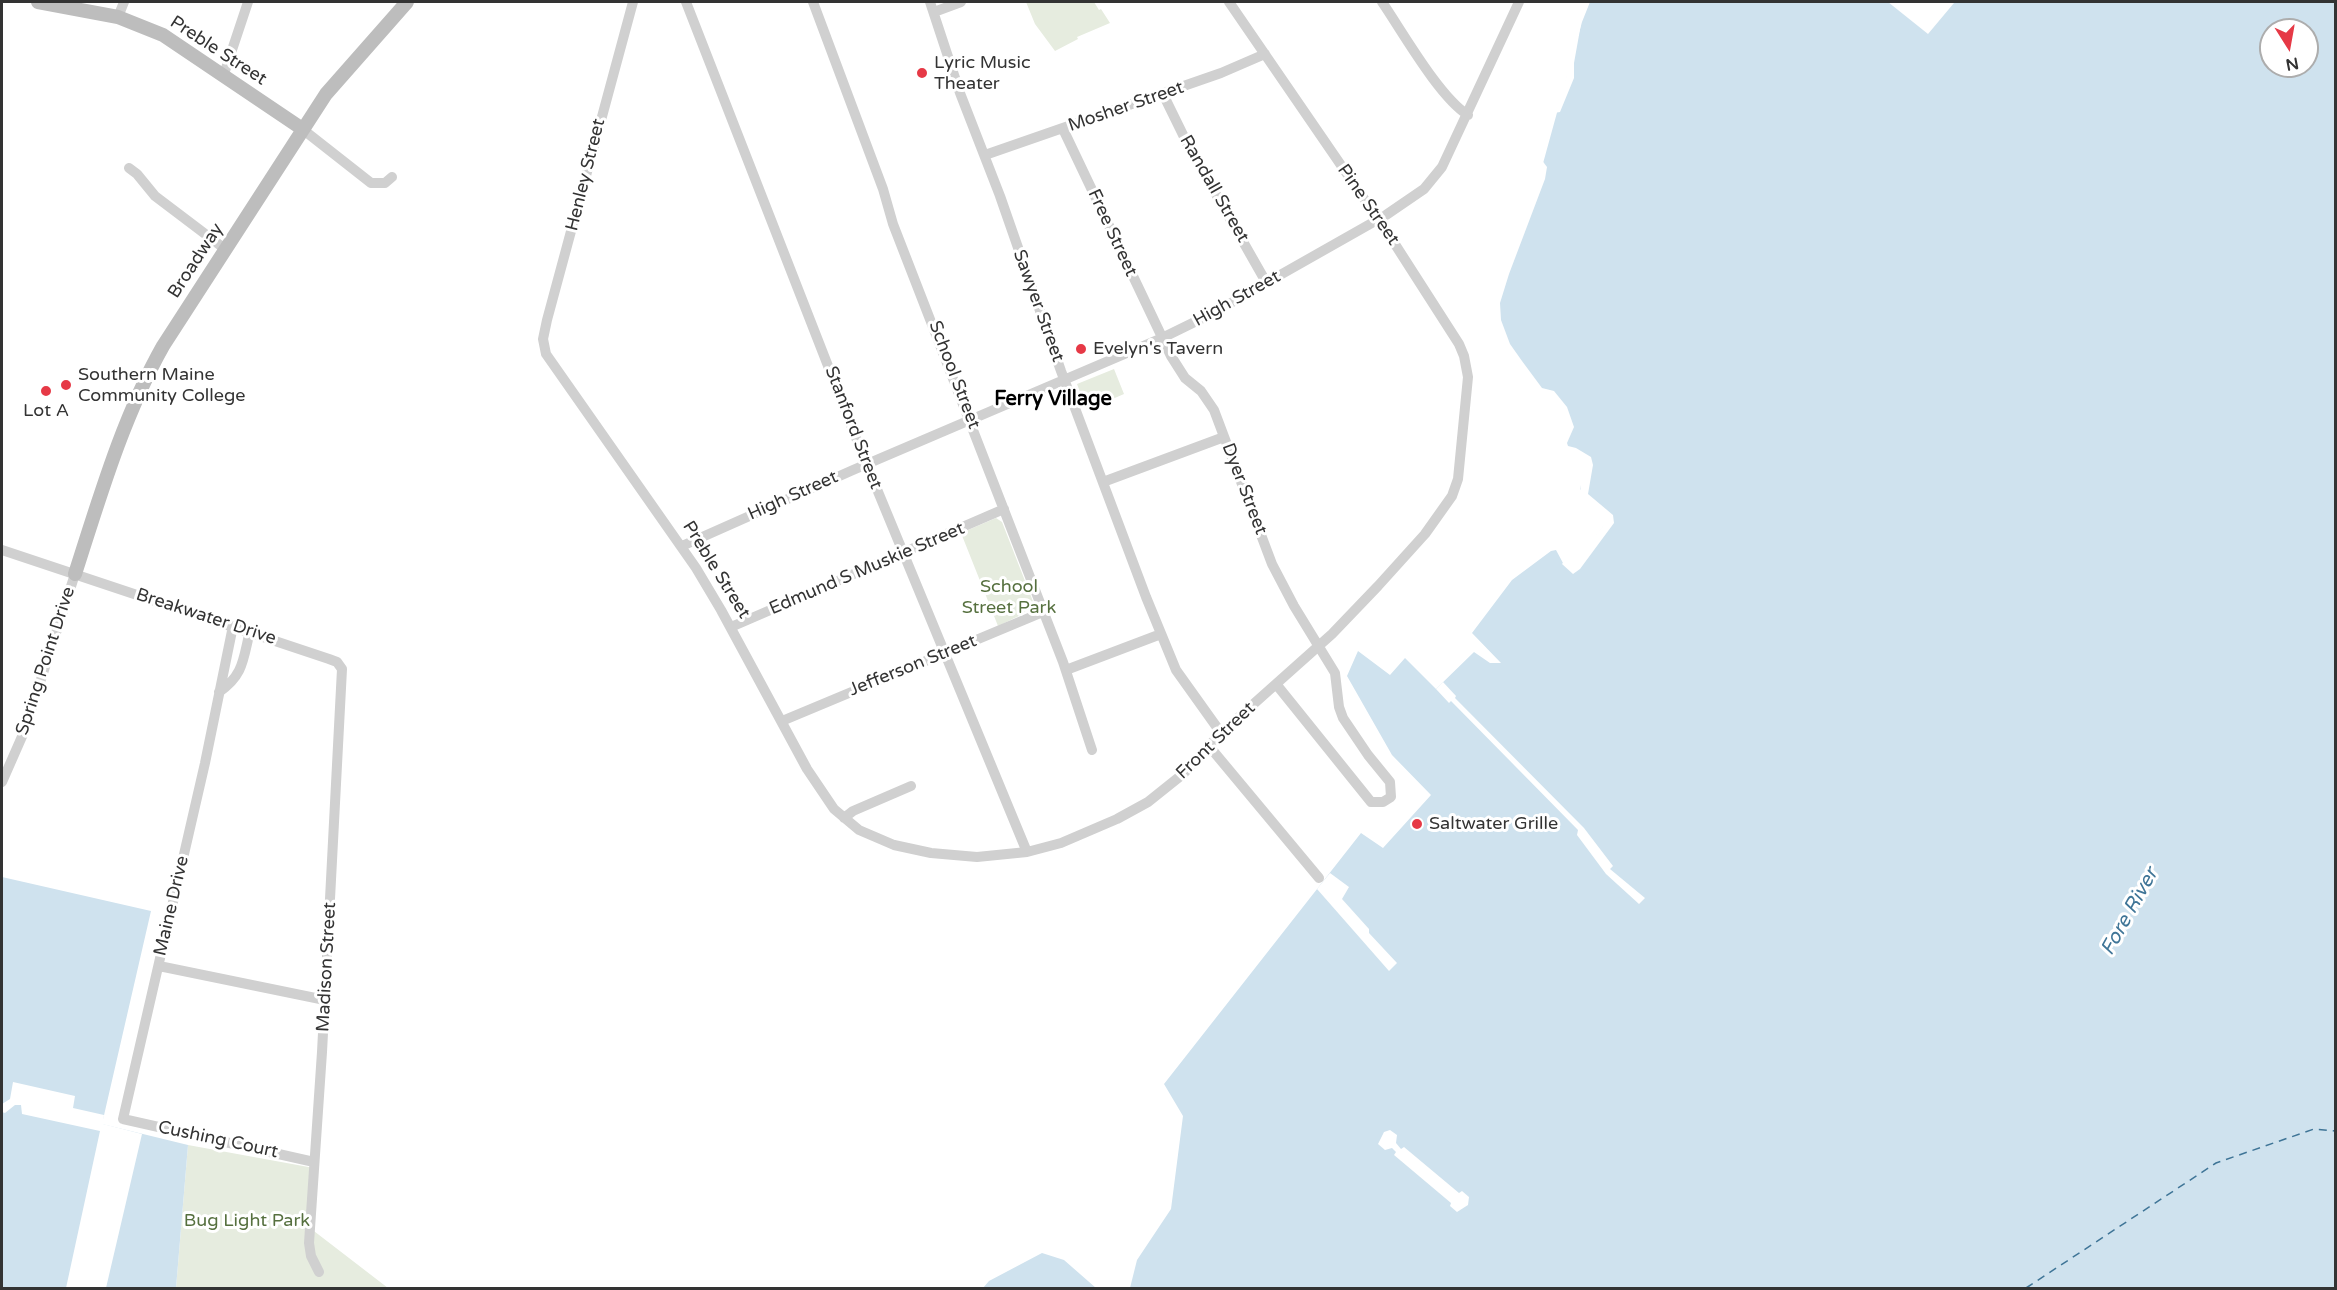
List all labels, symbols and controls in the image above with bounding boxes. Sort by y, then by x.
street label: Preble Street [166,12,270,90]
north arrow [2259,18,2319,78]
place label: Lyric Music Theater [934,52,1031,94]
text: N [2284,53,2300,75]
marker: Lyric Music Theater [915,66,929,80]
street label: Mosher Street [1065,77,1187,137]
street label: Henley Street [562,117,610,233]
street label: Randall Street [1175,131,1253,247]
street label: Pine Street [1332,160,1404,250]
street label: Free Street [1082,186,1142,280]
street label: Broadway [164,219,228,303]
street label: Sawyer Street [1008,247,1068,365]
street label: High Street [1190,266,1284,332]
street label: School Street [923,318,985,432]
place label: Evelyn's Tavern [1093,338,1223,360]
marker: Evelyn's Tavern [1074,342,1088,356]
place label: Southern Maine Community College [78,364,246,406]
street label: Stanford Street [820,364,886,492]
marker: Southern Maine Community College [59,378,73,392]
marker: Lot A [39,384,53,398]
district label: Ferry Village [994,388,1112,412]
place label: Lot A [23,400,69,422]
street label: Dyer Street [1217,440,1271,538]
street label: High Street [745,467,841,525]
street label: Preble Street [677,517,755,623]
street label: Edmund S Muskie Street [766,518,968,620]
park label: School Street Park [962,576,1056,618]
street label: Spring Point Drive [12,584,80,738]
street label: Breakwater Drive [133,584,279,650]
street label: Jefferson Street [846,631,980,701]
street label: Front Street [1172,698,1260,784]
place label: Saltwater Grille [1429,813,1558,835]
marker: Saltwater Grille [1410,817,1424,831]
street label: Maine Drive [150,854,194,958]
water label: Fore River [2096,864,2164,960]
street label: Madison Street [313,902,341,1032]
street label: Cushing Court [156,1117,280,1163]
park label: Bug Light Park [184,1210,310,1232]

